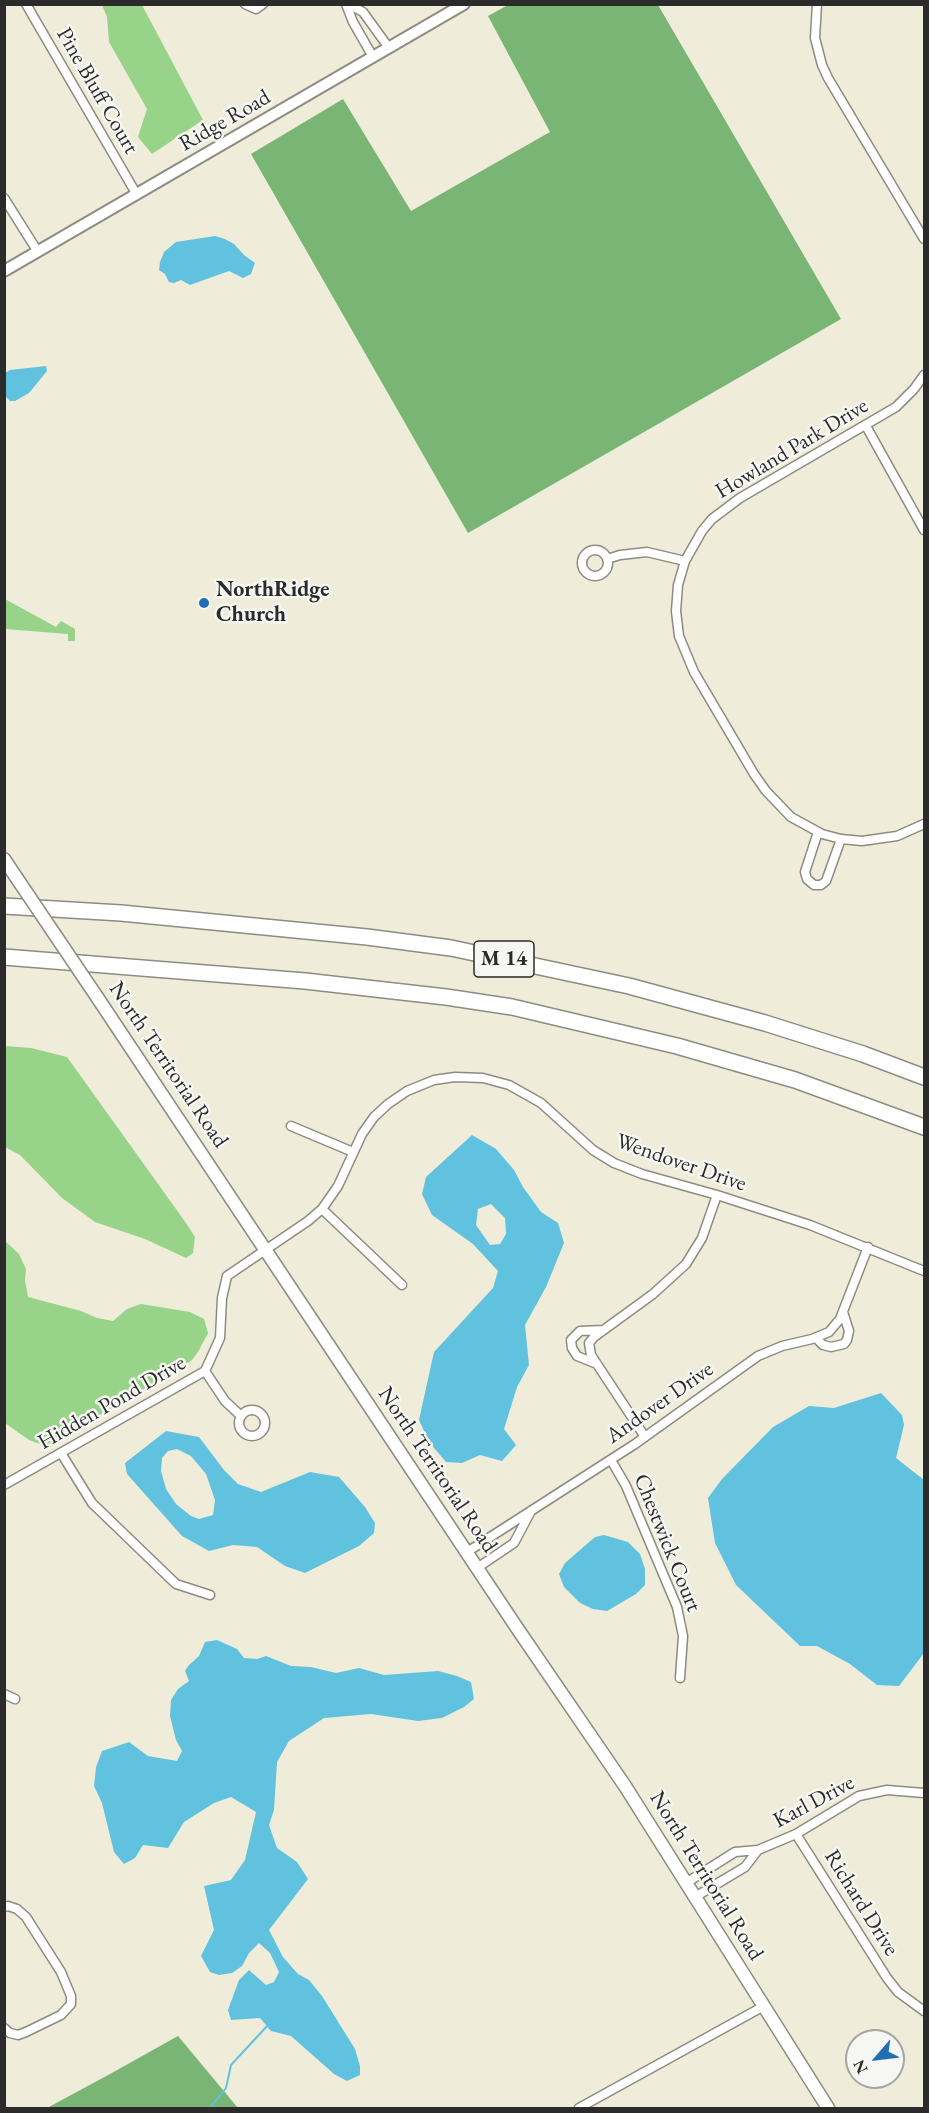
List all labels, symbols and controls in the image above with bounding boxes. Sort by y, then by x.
street label: Pine Bluff Court [50,23,144,159]
street label: Ridge Road [175,84,275,158]
street label: Howland Park Drive [711,393,873,505]
place label: NorthRidge Church [216,577,329,628]
marker: NorthRidge Church [197,596,211,610]
road number: M 14 [474,941,534,977]
street label: North Territorial Road [103,977,233,1153]
street label: Wendover Drive [612,1128,750,1198]
street label: Hidden Pond Drive [33,1350,191,1456]
street label: Andover Drive [601,1356,719,1450]
street label: North Territorial Road [372,1382,502,1558]
street label: Chestwick Court [627,1470,707,1616]
street label: Karl Drive [769,1770,859,1834]
street label: North Territorial Road [643,1787,769,1965]
street label: Richard Drive [818,1845,904,1961]
north arrow [845,2029,905,2089]
text: N [848,2056,873,2077]

